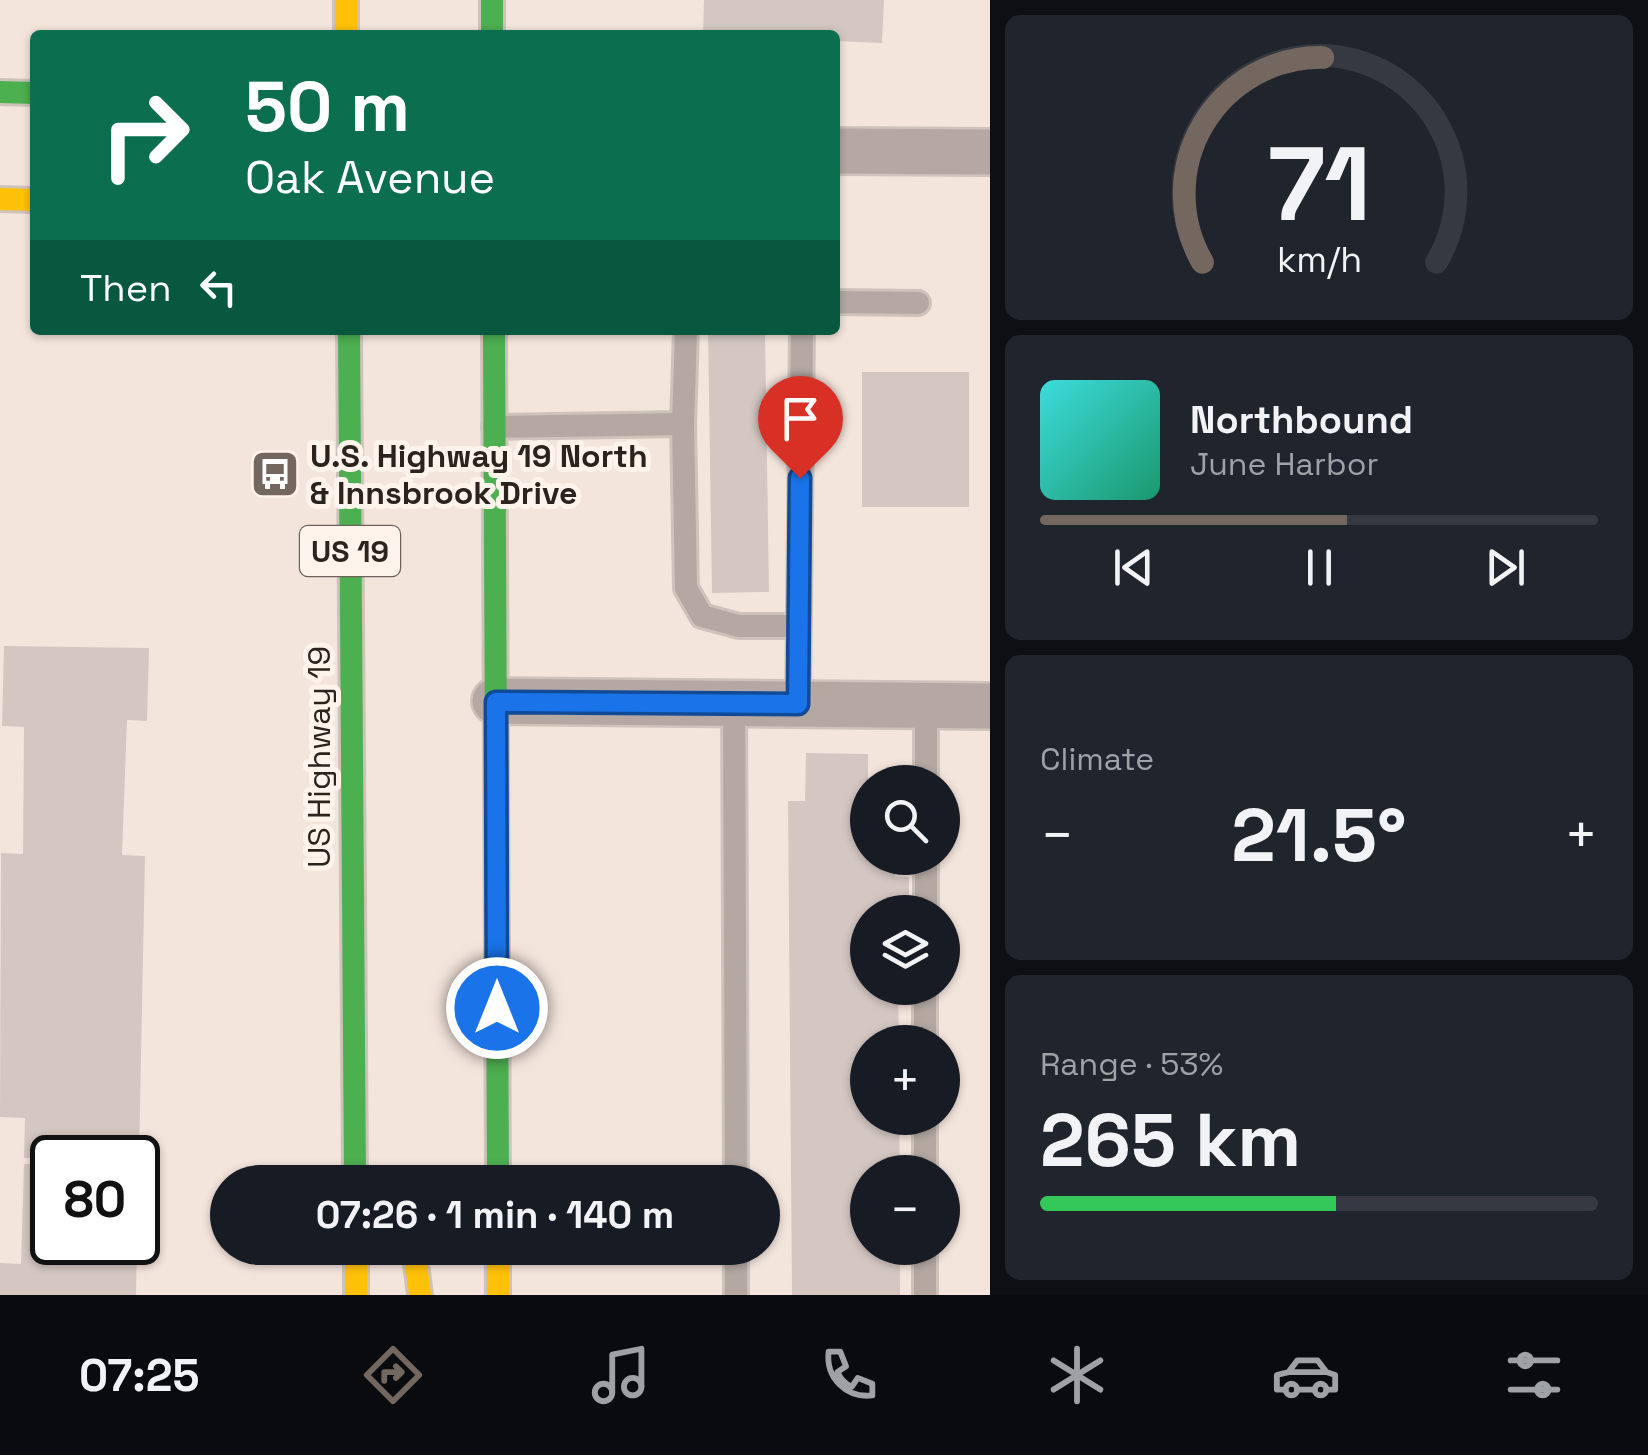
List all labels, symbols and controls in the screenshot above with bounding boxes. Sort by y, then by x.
text: 50 m [245,62,410,151]
icon: right [80,70,210,200]
text: 71 [1267,118,1371,250]
text: Oak Avenue [245,149,495,206]
text: km/h [1276,237,1362,282]
icon: left [191,260,246,315]
text: Then [80,264,171,312]
pin [758,376,843,479]
icon: arrive [773,391,828,446]
text: Northbound [1190,396,1413,444]
place label: U.S. Highway 19 North & Innsbrook Drive [310,436,648,513]
text: June Harbor [1190,444,1378,484]
bus stop icon: U.S. Highway 19 North & Innsbrook Drive [249,448,301,500]
road number: US 19 [300,526,400,576]
icon: previous [1106,540,1161,595]
icon: pause [1292,540,1347,595]
icon: next [1478,540,1533,595]
street label: US Highway 19 [299,646,339,868]
text: Climate [1040,739,1154,779]
map controls [850,765,960,1265]
button: search [850,765,960,875]
text: 21.5° [1231,787,1407,883]
text: − [1040,800,1074,870]
text: + [1564,800,1598,870]
button: layers [850,895,960,1005]
position arrow [445,956,549,1060]
button: + [850,1025,960,1135]
text: Range · 53% [1040,1044,1223,1084]
text: 265 km [1040,1092,1301,1188]
speed limit sign: 80 [30,1135,160,1265]
button: − [850,1155,960,1265]
text: 07:26 · 1 min · 140 m [316,1191,674,1239]
icon: directions [358,1340,428,1410]
icon: music [586,1340,656,1410]
icon: phone [814,1340,884,1410]
icon: climate [1042,1340,1112,1410]
icon: car [1271,1340,1341,1410]
icon: filters [1499,1340,1569,1410]
text: 07:25 [79,1347,199,1404]

